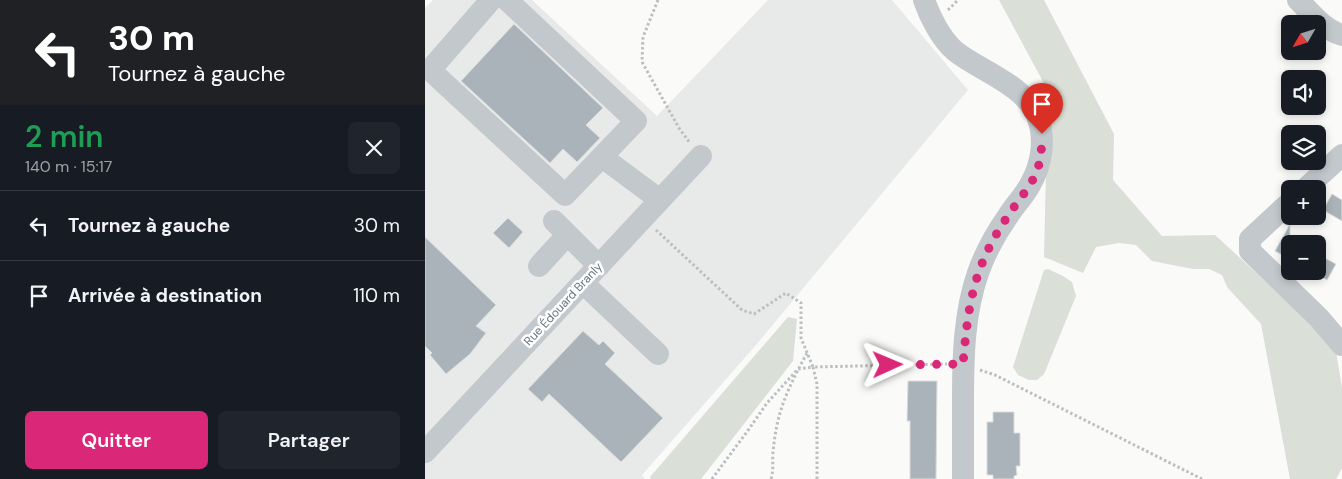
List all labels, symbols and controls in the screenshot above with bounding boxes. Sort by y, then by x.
text: 30 m [108,15,195,61]
north arrow [1281,15,1326,60]
map controls [1281,15,1326,280]
icon: left [25,20,90,85]
text: Tournez à gauche [108,59,286,88]
button: sound [1281,70,1326,115]
pin [1021,83,1063,134]
icon: arrive [1028,90,1056,118]
text: 2 min [25,117,103,156]
button: close [348,122,400,174]
button: layers [1281,125,1326,170]
text: 140 m · 15:17 [25,156,112,177]
button: + [1281,180,1326,225]
icon: left [25,212,53,240]
text: Tournez à gauche [68,213,230,238]
text: 30 m [354,213,400,238]
button: − [1281,235,1326,280]
street label: Rue Édouard Branly [520,259,606,349]
icon: arrive [25,282,53,310]
text: Arrivée à destination [68,283,262,308]
text: 110 m [353,283,400,308]
position arrow [861,338,913,390]
button: Quitter [25,411,208,469]
button: Partager [218,411,400,469]

